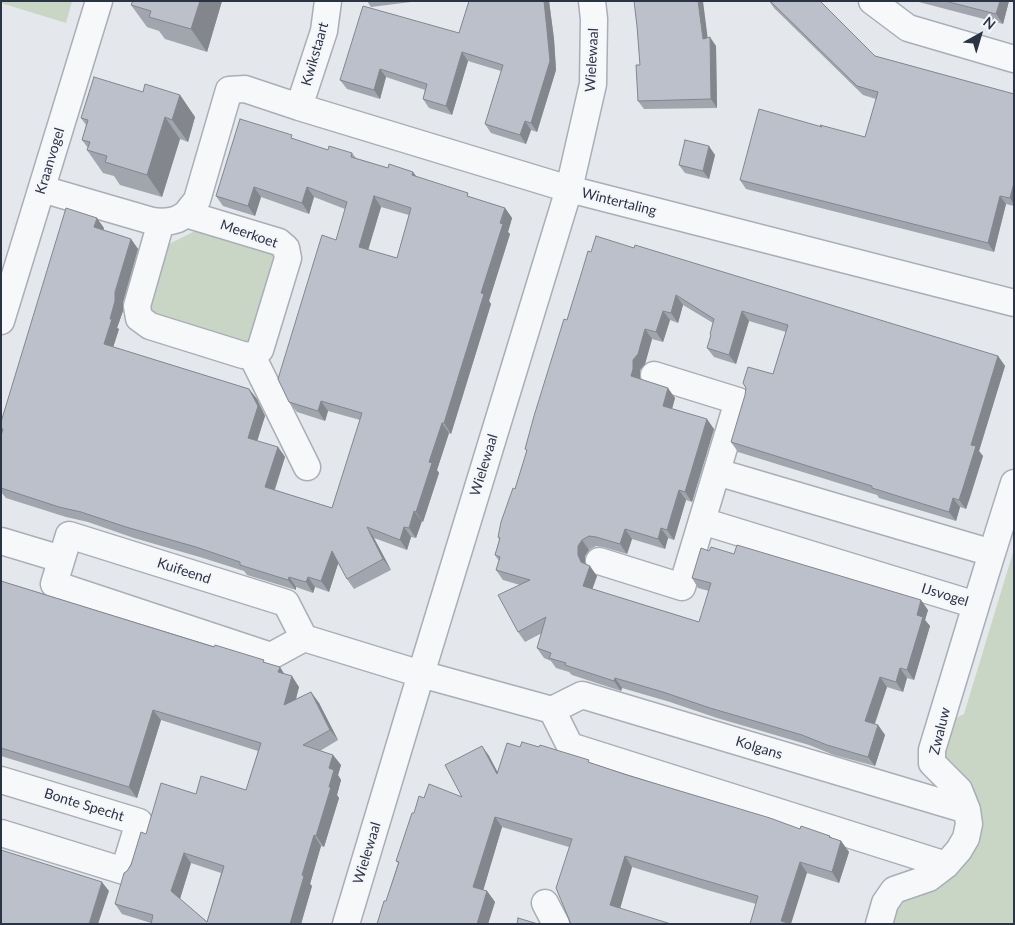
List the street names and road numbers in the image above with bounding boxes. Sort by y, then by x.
street label: Kwikstaart [298,20,332,88]
street label: Wielewaal [582,28,602,92]
street label: Kraanvogel [32,126,68,196]
street label: Wintertaling [580,185,658,219]
street label: Meerkoet [218,216,280,252]
street label: Wielewaal [467,432,501,498]
street label: Kuifeend [155,554,213,588]
street label: IJsvogel [919,580,971,610]
street label: Zwaluw [926,706,954,756]
street label: Kolgans [734,733,784,763]
street label: Bonte Specht [42,785,126,825]
street label: Wielewaal [350,820,384,886]

